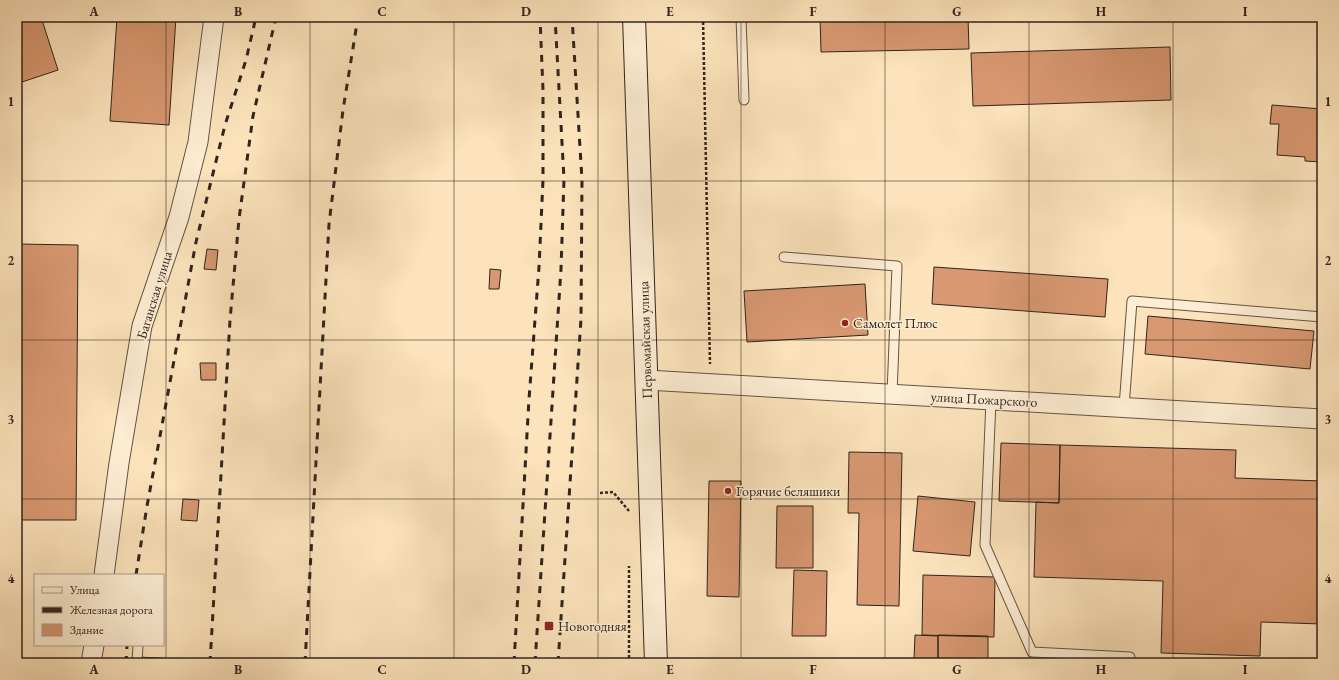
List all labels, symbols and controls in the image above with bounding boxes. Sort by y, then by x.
text: A [88,3,99,20]
text: B [234,3,242,20]
text: C [377,3,387,20]
text: D [521,3,531,20]
text: E [666,3,674,20]
text: F [809,3,817,20]
text: G [952,3,962,20]
text: H [1096,3,1107,20]
text: I [1243,3,1248,20]
text: 1 [8,93,15,110]
text: 1 [1325,93,1332,110]
street label: Баганская улица [132,248,176,341]
text: 2 [8,252,15,269]
text: 2 [1325,252,1332,269]
street label: Первомайская улица [634,280,656,399]
place label: Самолет Плюс [853,314,938,332]
marker: Самолет Плюс [840,318,850,328]
street label: улица Пожарского [930,387,1038,411]
text: 3 [8,411,15,428]
text: 3 [1325,411,1332,428]
place label: Горячие беляшики [736,482,841,500]
marker: Горячие беляшики [723,486,733,496]
text: 4 [8,570,15,587]
text: 4 [1325,570,1332,587]
legend [34,574,164,646]
text: Улица [69,582,100,598]
text: Железная дорога [69,602,153,618]
place label: Новогодняя [558,617,627,635]
marker: Новогодняя [543,620,555,632]
text: Здание [70,622,104,638]
text: A [88,661,99,678]
text: B [234,661,242,678]
text: C [377,661,387,678]
text: D [521,661,531,678]
text: E [666,661,674,678]
text: F [809,661,817,678]
text: G [952,661,962,678]
text: H [1096,661,1107,678]
text: I [1243,661,1248,678]

